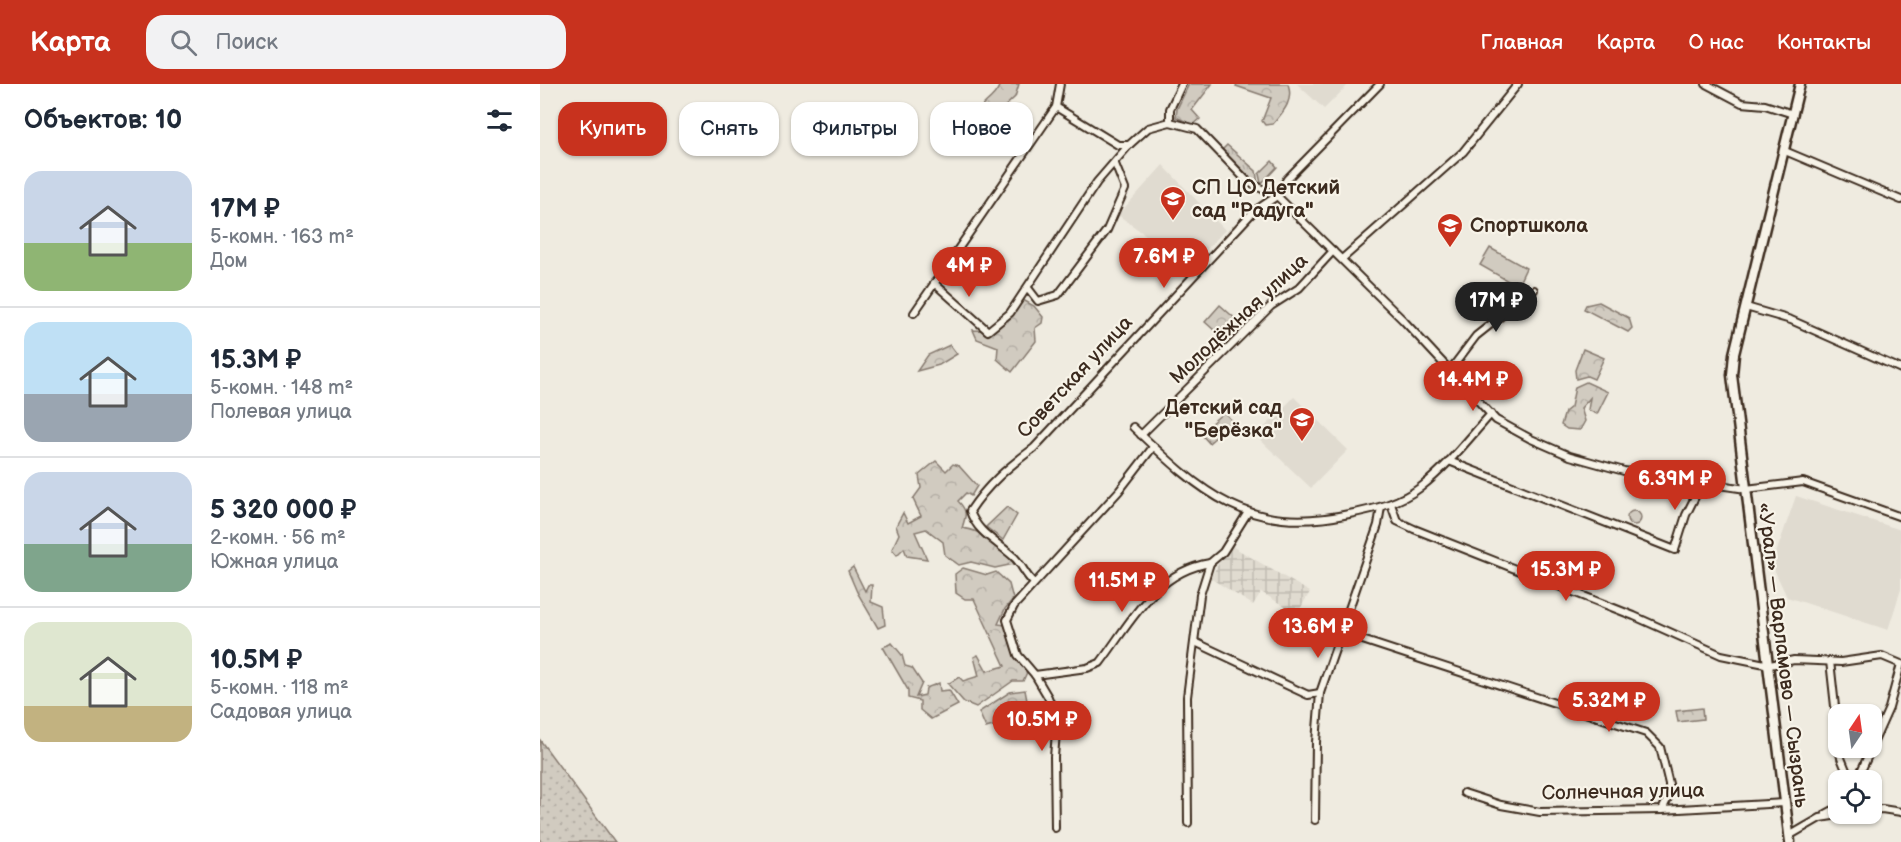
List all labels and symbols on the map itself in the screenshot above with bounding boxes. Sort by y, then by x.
place label: СП ЦО Детский сад "Радуга" [1192,176,1340,223]
school or university icon: СП ЦО Детский сад "Радуга" [1158,184,1188,222]
school or university icon: Спортшкола [1435,211,1465,249]
place label: Спортшкола [1470,214,1588,238]
pin: 7.6M ₽ [1115,238,1213,289]
pin: 4M ₽ [933,247,1005,298]
street label: Молодёжная улица [1165,249,1313,389]
pin: 17M ₽ [1454,282,1538,333]
street label: Советская улица [1012,311,1138,443]
pin: 14.4M ₽ [1418,361,1528,412]
place label: Детский сад "Берёзка" [1165,396,1282,443]
school or university icon: Детский сад "Берёзка" [1287,405,1317,443]
pin: 6.39M ₽ [1620,460,1730,511]
street label: «Урал» — Варламово — Сызрань [1752,501,1814,809]
pin: 15.3M ₽ [1511,551,1621,602]
pin: 11.5M ₽ [1067,562,1177,613]
pin: 13.6M ₽ [1263,608,1373,659]
pin: 5.32M ₽ [1554,682,1664,733]
pin: 10.5M ₽ [987,701,1097,752]
north arrow [1828,704,1882,758]
street label: Солнечная улица [1541,779,1705,805]

